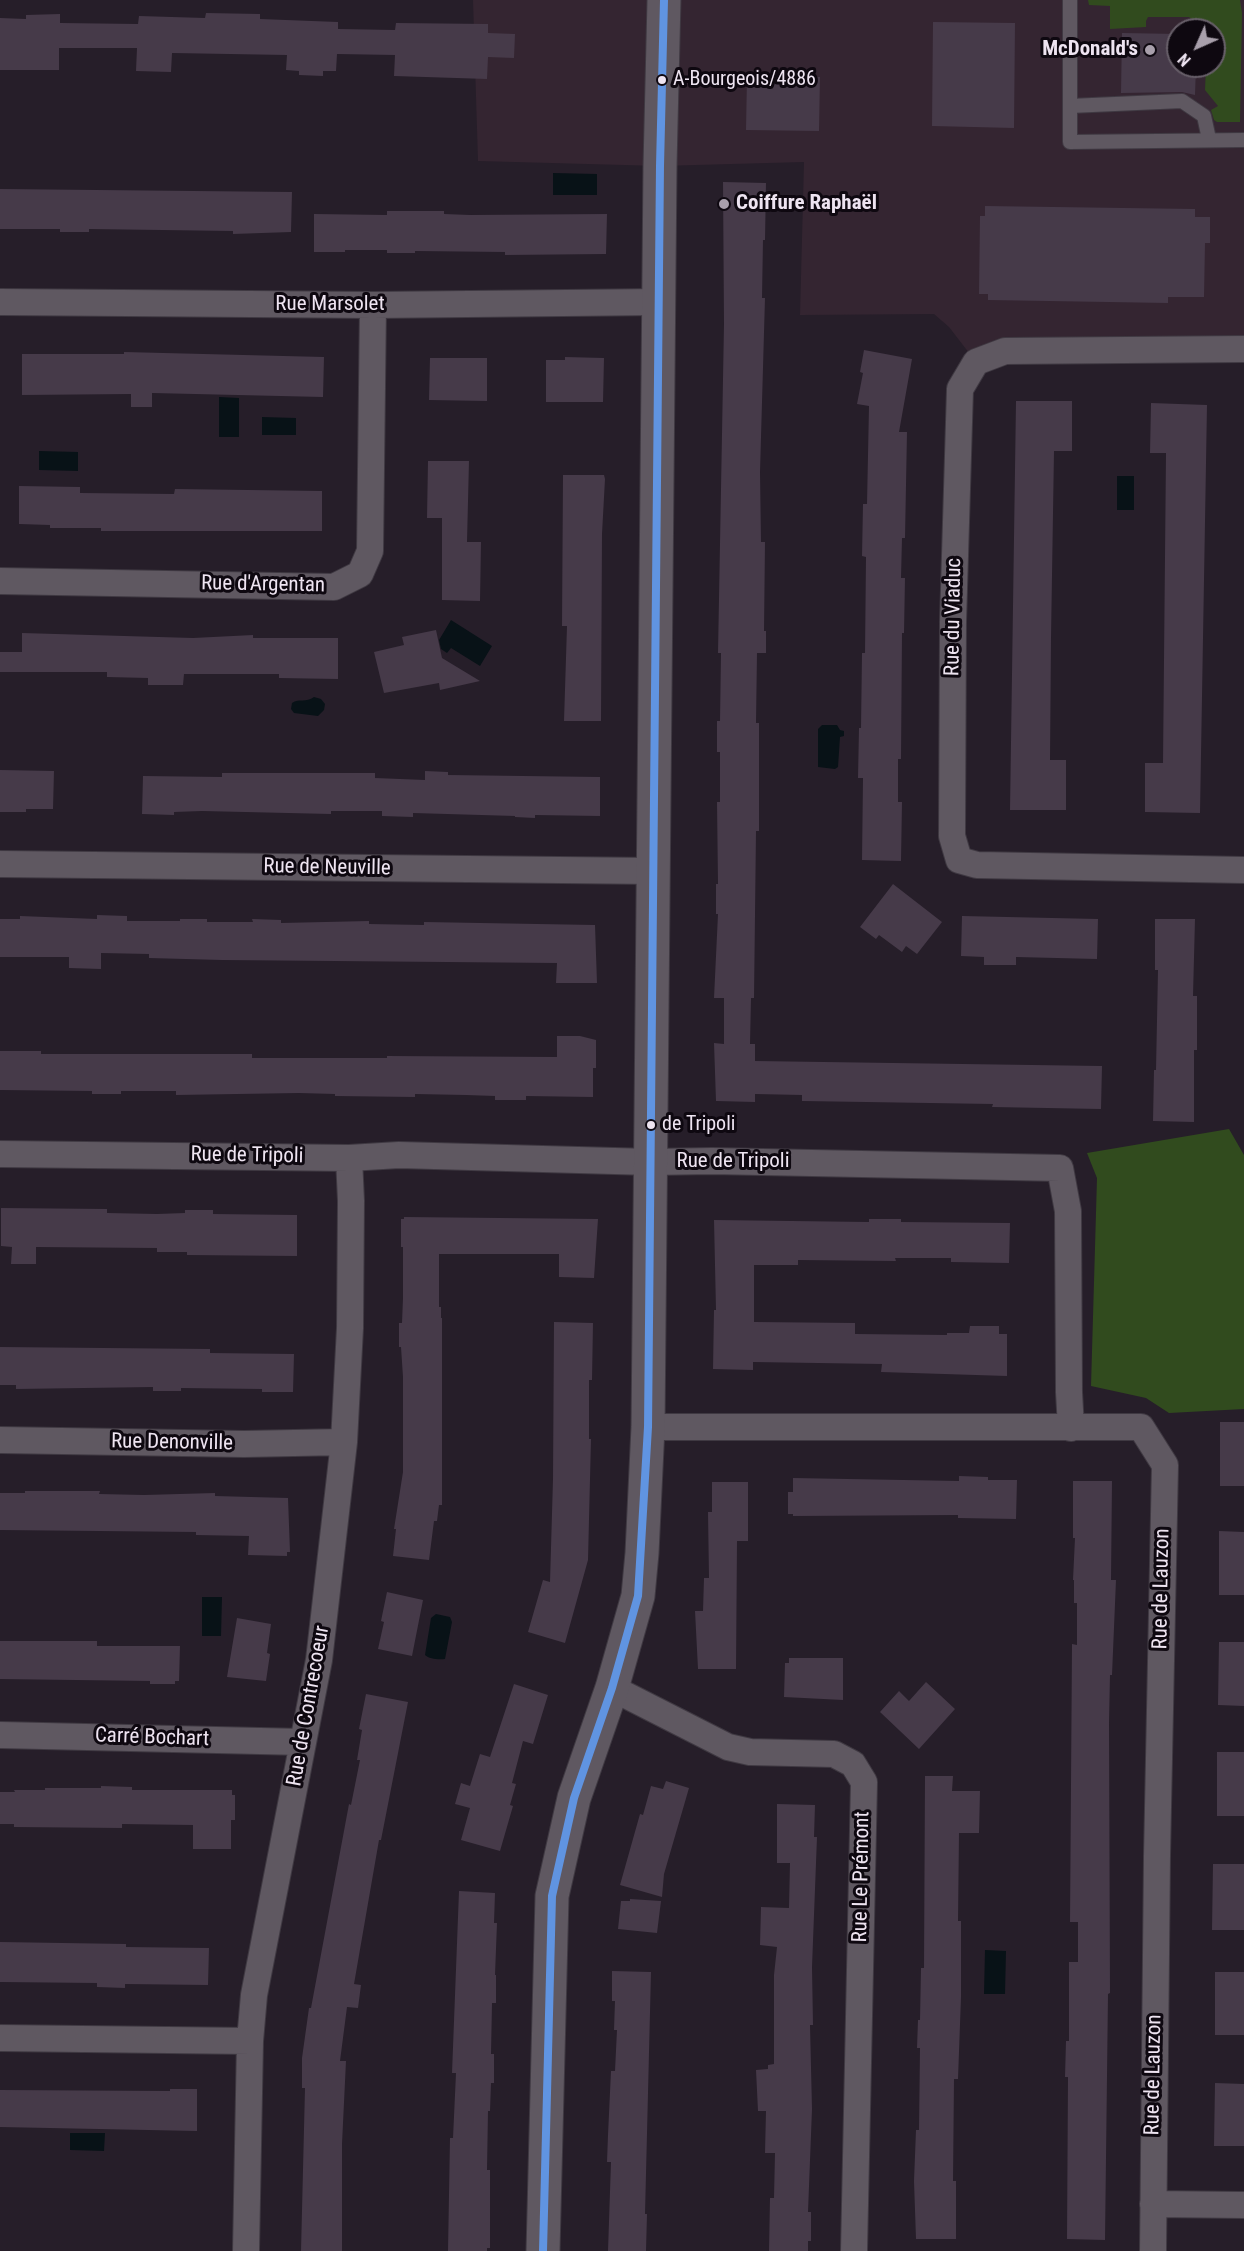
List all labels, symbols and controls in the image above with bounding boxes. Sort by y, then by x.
north arrow [1166,18,1226,78]
place label: McDonald's [1042,37,1138,63]
marker: McDonald's [1143,43,1157,57]
text: N [1174,49,1195,70]
place label: A-Bourgeois/4886 [673,68,816,92]
marker: A-Bourgeois/4886 [656,74,668,86]
place label: Coiffure Raphaël [736,191,877,217]
marker: Coiffure Raphaël [717,197,731,211]
street label: Rue Marsolet [275,292,385,318]
street label: Rue du Viaduc [940,558,968,676]
street label: Rue d'Argentan [201,571,325,599]
street label: Rue de Neuville [263,854,391,882]
place label: de Tripoli [662,1113,735,1137]
marker: de Tripoli [645,1119,657,1131]
street label: Rue de Tripoli [190,1142,304,1170]
street label: Rue de Tripoli [677,1149,789,1175]
street label: Rue Denonville [111,1429,233,1457]
street label: Rue de Lauzon [1148,1528,1176,1650]
street label: Rue de Contrecoeur [282,1624,336,1788]
street label: Carré Bochart [94,1723,210,1753]
street label: Rue Le Prémont [848,1811,876,1943]
street label: Rue de Lauzon [1140,2014,1168,2136]

